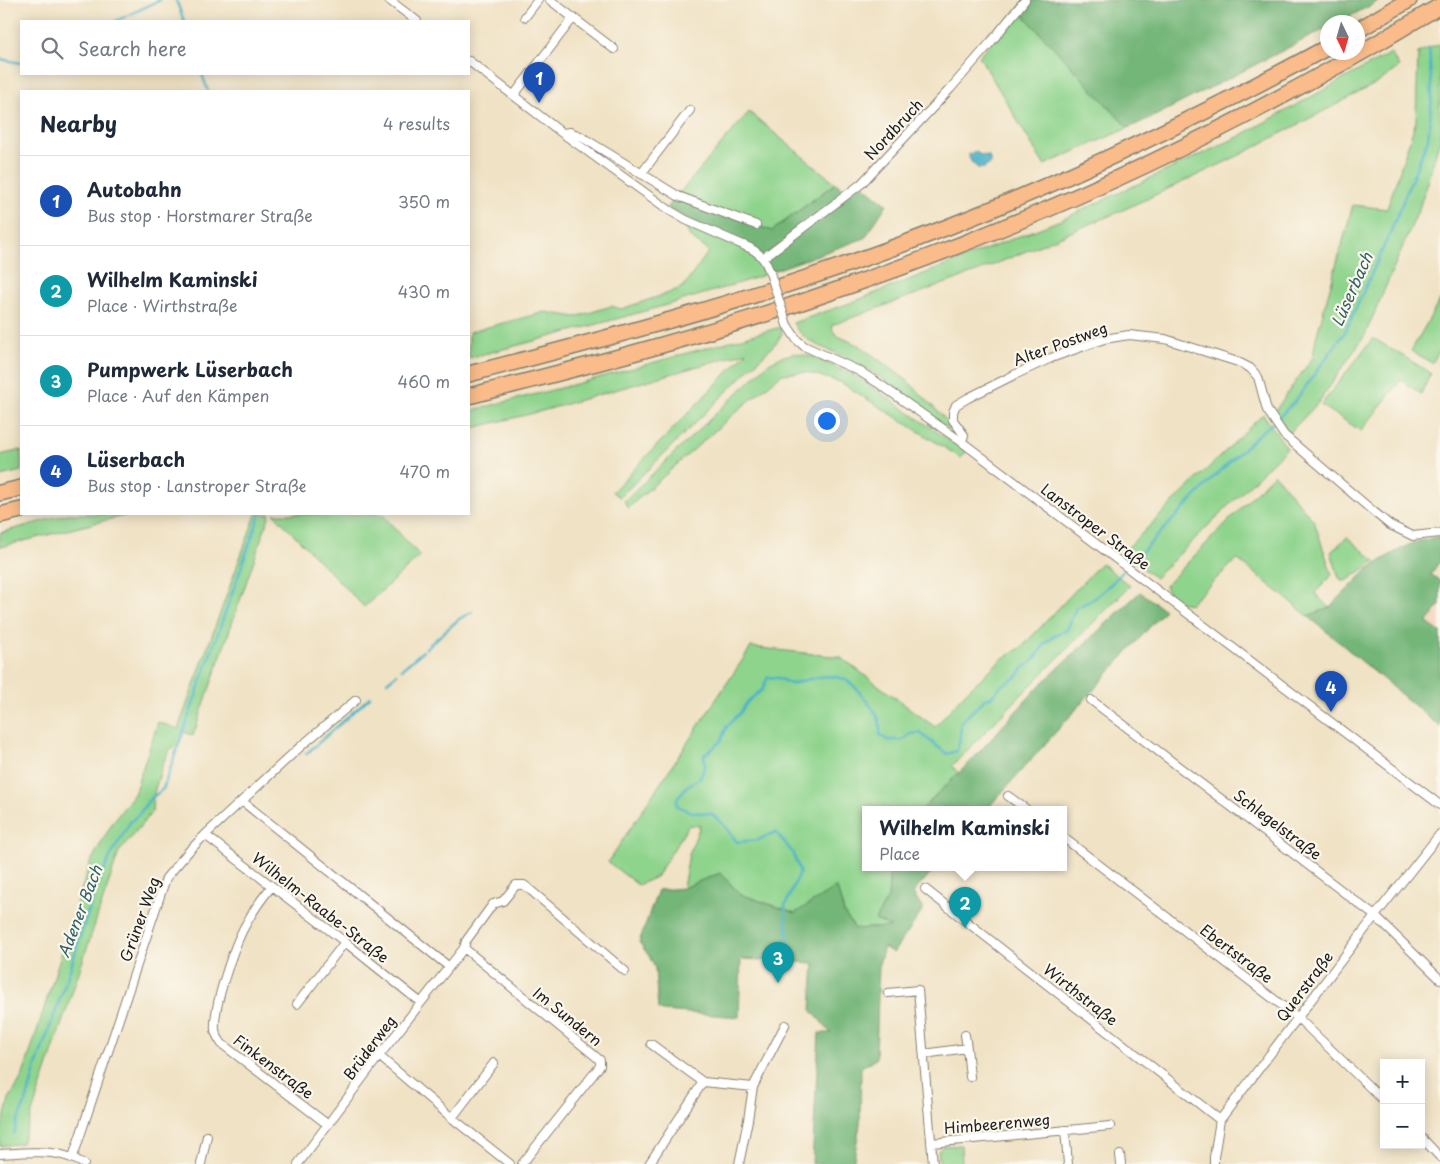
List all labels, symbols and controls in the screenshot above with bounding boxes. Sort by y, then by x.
north arrow [1320,15,1365,60]
search box [20,20,470,75]
icon: search [38,34,66,62]
text: Search here [78,34,187,62]
pin: 1 [523,62,555,103]
street label: Nordbruch [858,93,928,165]
text: Nearby [40,107,117,139]
text: 4 results [383,111,450,135]
text: Autobahn [87,175,182,203]
text: 1 [52,189,60,213]
text: 350 m [398,189,450,213]
text: Bus stop · Horstmarer Straße [87,203,313,227]
water label: Lüserbach [1324,248,1378,330]
text: Wilhelm Kaminski [87,265,257,293]
text: 2 [50,279,62,303]
text: 430 m [398,279,450,303]
text: Place · Wirthstraße [87,293,237,317]
street label: Alter Postweg [1010,315,1110,371]
text: Pumpwerk Lüserbach [87,355,293,383]
text: 3 [51,369,61,393]
text: 460 m [398,369,450,393]
text: Place · Auf den Kämpen [87,383,269,407]
your location [814,408,840,434]
text: Lüserbach [87,445,185,473]
text: 4 [51,459,61,483]
text: 470 m [400,459,450,483]
text: Bus stop · Lanstroper Straße [87,473,307,497]
street label: Lanstroper Straße [1037,477,1155,575]
pin: 4 [1315,671,1347,712]
street label: Schlegelstraße [1229,783,1327,865]
popup [862,806,1067,871]
text: Wilhelm Kaminski [879,813,1050,841]
text: Place [879,841,920,865]
street label: Wilhelm-Raabe-Straße [248,846,394,968]
water label: Adener Bach [50,861,108,960]
street label: Grüner Weg [113,873,165,965]
pin: 2 [949,887,981,928]
street label: Ebertstraße [1196,918,1278,988]
pin: 3 [762,942,794,983]
street label: Querstraße [1270,946,1338,1026]
street label: Wirthstraße [1039,958,1123,1031]
street label: Im Sundern [528,981,608,1051]
street label: Brüderweg [337,1010,401,1084]
street label: Finkenstraße [229,1028,319,1104]
map controls [1380,1059,1425,1149]
button: + [1380,1059,1425,1104]
button: − [1380,1104,1425,1149]
street label: Himbeerenweg [943,1107,1051,1139]

